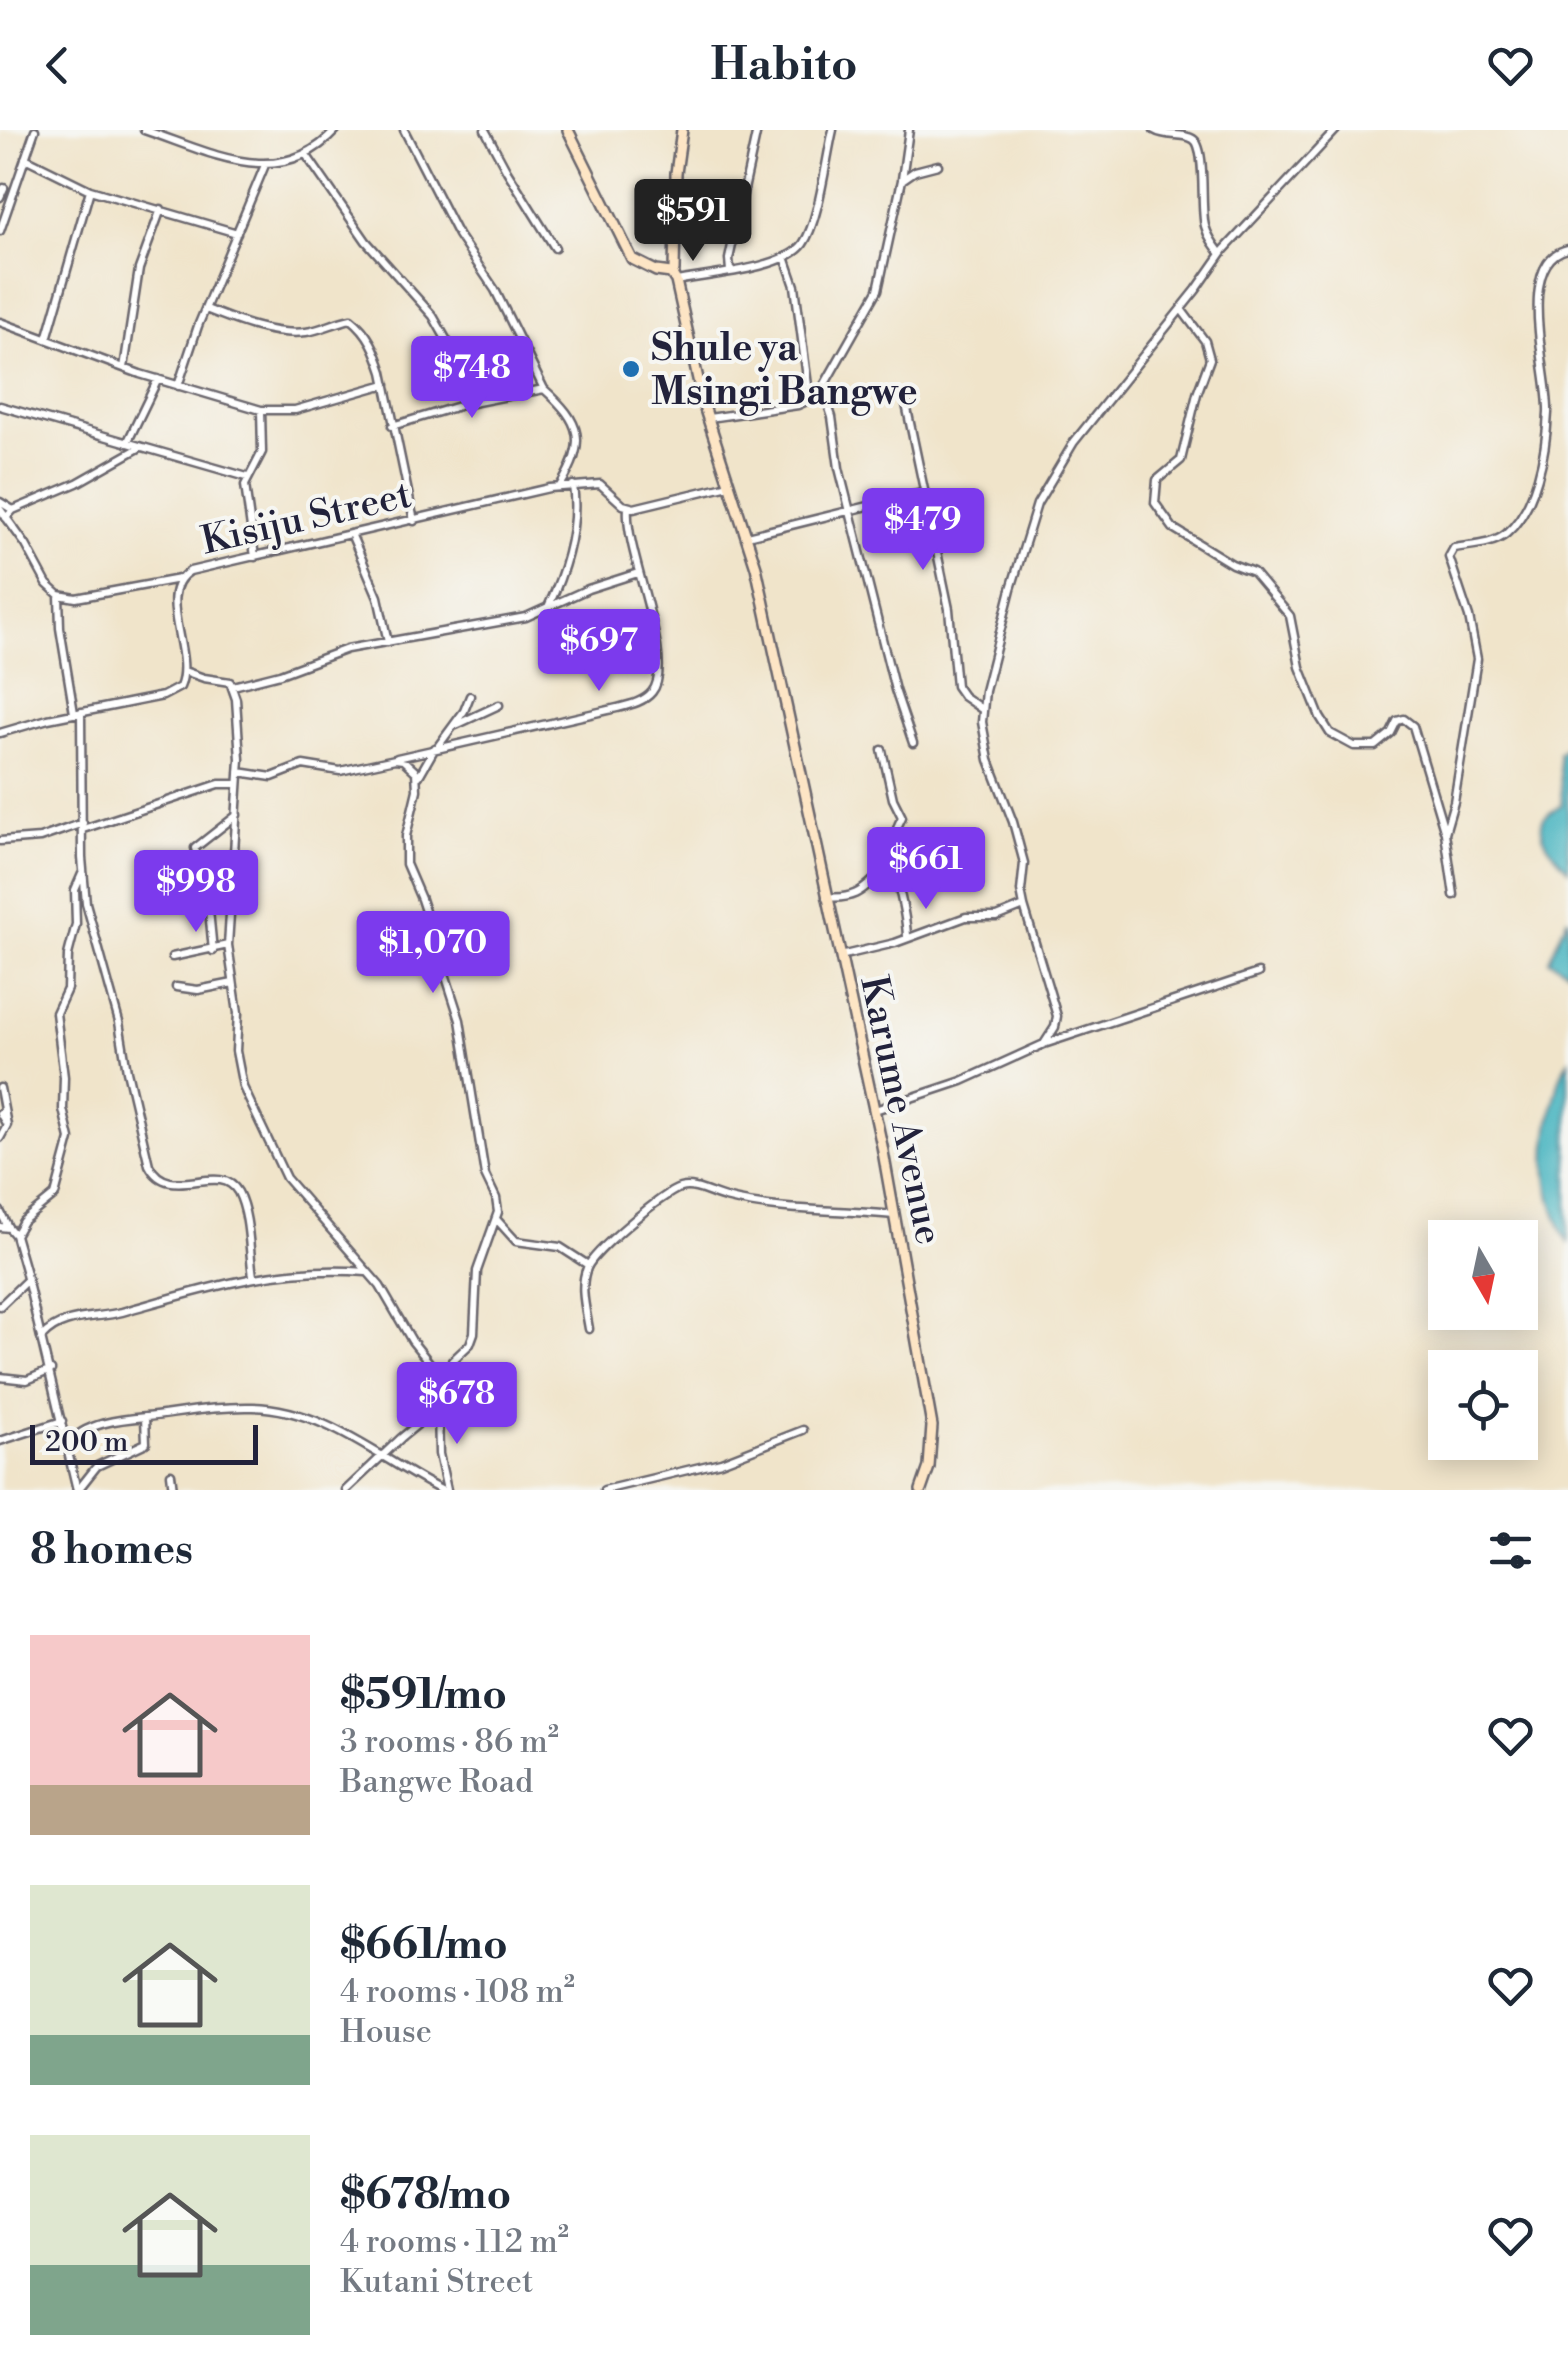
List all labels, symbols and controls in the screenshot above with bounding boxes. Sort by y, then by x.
text: Habito [710,37,858,94]
icon: back [30,38,85,93]
icon: heart [1483,38,1538,93]
pin: $591 [634,179,752,264]
text: $591 [656,191,730,231]
place label: Shule ya Msingi Bangwe [651,325,918,416]
pin: $748 [413,336,531,421]
text: $748 [433,348,511,388]
marker: Shule ya Msingi Bangwe [620,358,642,380]
street label: Kisiju Street [197,472,416,565]
pin: $479 [864,488,982,573]
text: $479 [884,500,962,540]
pin: $697 [540,609,658,694]
text: $697 [560,621,638,661]
pin: $661 [867,827,985,912]
text: $661 [889,839,963,879]
pin: $998 [137,850,255,935]
text: $998 [156,862,236,902]
pin: $1,070 [352,911,514,996]
text: $1,070 [379,923,487,963]
street label: Karume Avenue [849,972,952,1249]
north arrow [1428,1220,1538,1330]
map controls [1428,1220,1538,1460]
button: locate [1428,1350,1538,1460]
pin: $678 [398,1362,516,1447]
text: $678 [419,1374,495,1414]
scale bar [30,1420,258,1464]
text: 200 m [45,1425,128,1460]
icon: filters [1483,1523,1538,1578]
text: 8 homes [30,1524,193,1577]
text: $591/mo [340,1669,507,1722]
icon: home [110,1675,230,1795]
icon: heart [1483,1708,1538,1763]
text: 3 rooms · 86 m² [340,1722,559,1762]
text: Bangwe Road [340,1762,533,1802]
text: $661/mo [340,1919,508,1972]
icon: home [110,1925,230,2045]
icon: heart [1483,1958,1538,2013]
text: 4 rooms · 108 m² [340,1972,575,2012]
text: House [340,2012,432,2052]
text: $678/mo [340,2169,511,2222]
icon: home [110,2175,230,2295]
icon: heart [1483,2208,1538,2263]
text: 4 rooms · 112 m² [340,2222,569,2262]
text: Kutani Street [340,2262,533,2302]

